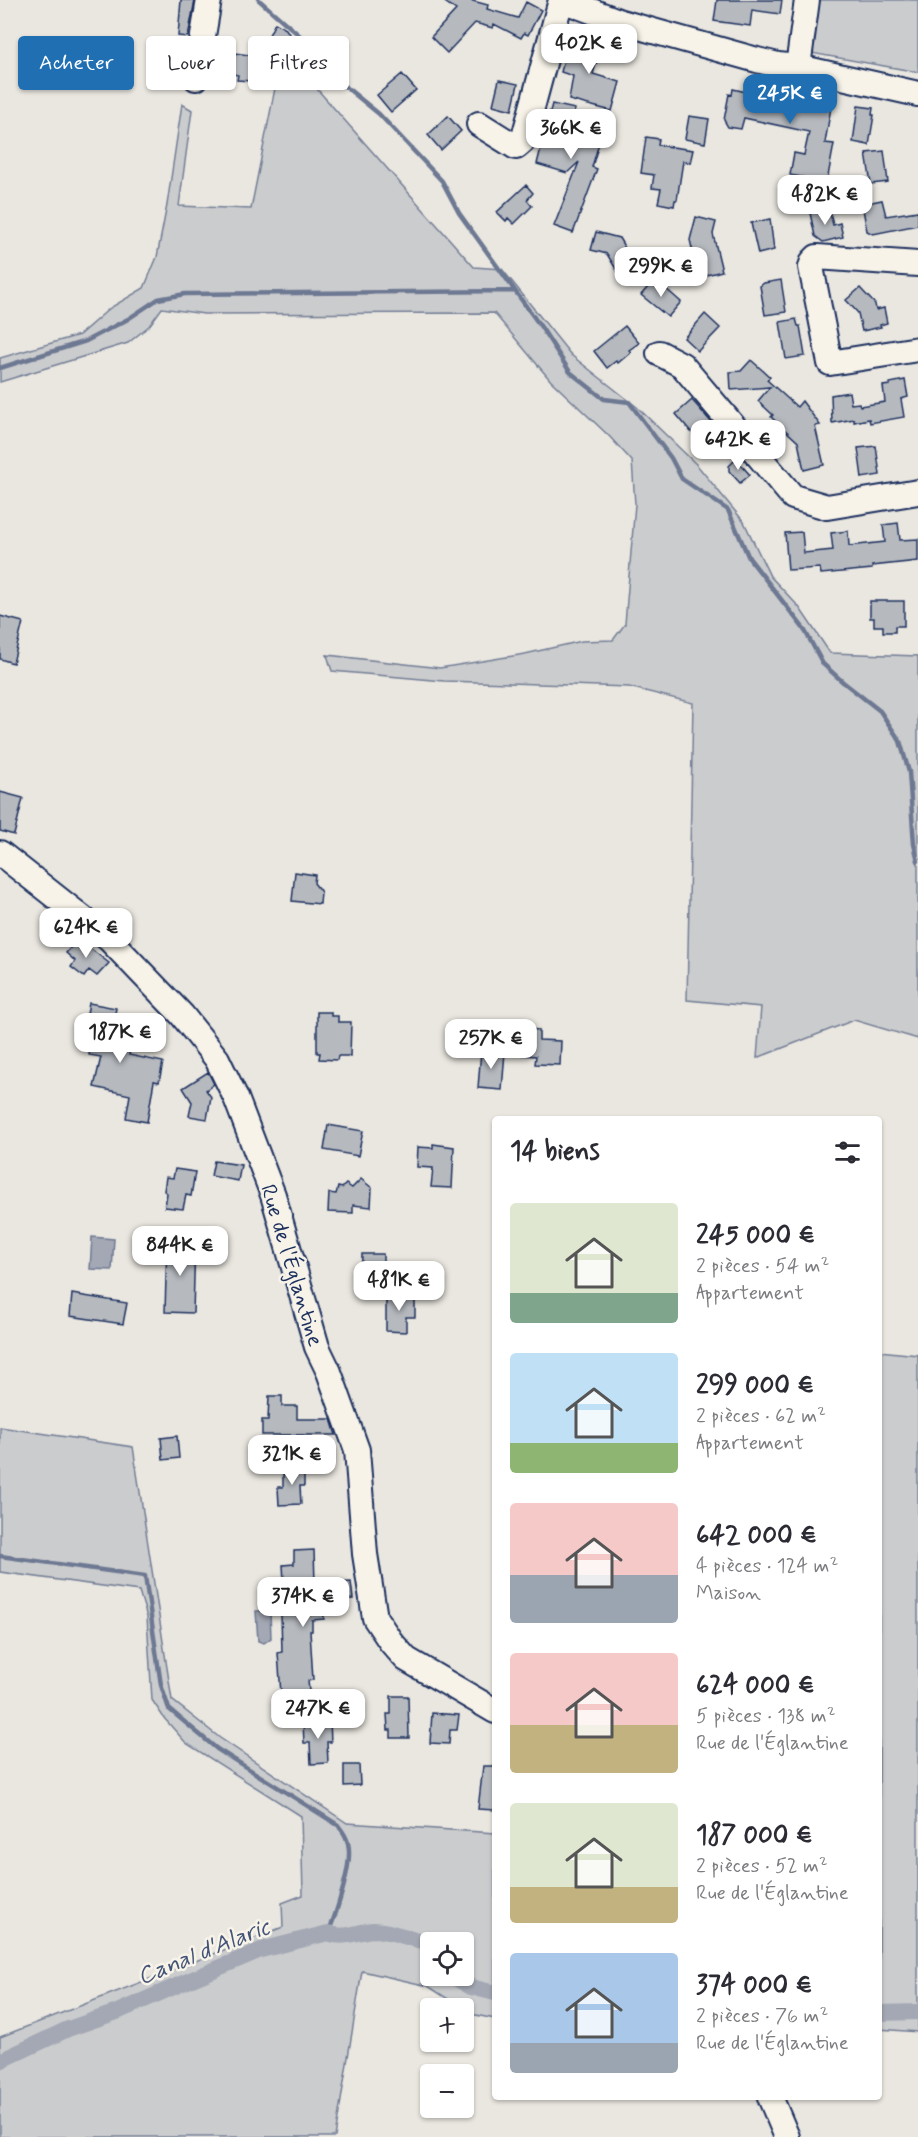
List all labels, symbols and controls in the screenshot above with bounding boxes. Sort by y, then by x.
pin: 402K € [540,24,638,75]
text: 402K € [555,30,623,57]
chip: Acheter [18,36,134,90]
chip: Louer [146,36,236,90]
chip: Filtres [248,36,349,90]
pin: 245K € [741,74,839,125]
text: 245K € [757,80,823,107]
pin: 366K € [522,109,620,160]
text: 366K € [540,115,602,142]
pin: 482K € [776,175,874,226]
text: 482K € [791,181,859,208]
pin: 299K € [612,247,710,298]
text: 299K € [629,253,693,280]
pin: 642K € [689,420,787,471]
text: 642K € [705,426,771,453]
pin: 624K € [37,908,135,959]
text: 624K € [53,914,119,941]
pin: 187K € [71,1013,169,1064]
text: 187K € [88,1019,152,1046]
pin: 257K € [442,1019,540,1070]
text: 257K € [459,1025,523,1052]
text: 14 biens [510,1135,600,1169]
icon: filters [831,1136,864,1169]
street label: Rue de l'Églantine [252,1181,330,1350]
text: 245 000 € [696,1219,815,1253]
pin: 844K € [131,1226,229,1277]
icon: home [558,1227,630,1299]
text: 844K € [146,1232,214,1259]
text: 2 pièces · 54 m² [696,1253,829,1280]
pin: 481K € [350,1261,448,1312]
text: 481K € [367,1267,431,1294]
text: Appartement [696,1280,804,1307]
text: 299 000 € [696,1369,814,1403]
icon: home [558,1377,630,1449]
text: 2 pièces · 62 m² [696,1403,826,1430]
text: Appartement [696,1430,804,1457]
pin: 321K € [243,1435,341,1486]
text: 321K € [262,1441,322,1468]
text: 642 000 € [696,1519,817,1553]
icon: home [558,1527,630,1599]
text: 4 pièces · 124 m² [696,1553,838,1580]
pin: 374K € [254,1577,352,1628]
text: Maison [696,1580,761,1607]
text: 374K € [271,1583,335,1610]
text: 624 000 € [696,1669,815,1703]
icon: home [558,1677,630,1749]
pin: 247K € [269,1689,367,1740]
text: 247K € [285,1695,351,1722]
text: 5 pièces · 138 m² [696,1703,836,1730]
text: Rue de l'Églantine [696,1730,849,1757]
text: 187 000 € [696,1819,813,1853]
icon: home [558,1827,630,1899]
text: 2 pièces · 52 m² [696,1853,828,1880]
text: Rue de l'Églantine [696,1880,849,1907]
water label: Canal d'Alaric [133,1911,276,1993]
map controls [420,1932,474,2118]
button: locate [420,1932,474,1986]
text: 374 000 € [696,1969,812,2003]
icon: home [558,1977,630,2049]
button: + [420,1998,474,2052]
text: 2 pièces · 76 m² [696,2003,828,2030]
text: Rue de l'Églantine [696,2030,849,2057]
button: − [420,2064,474,2118]

